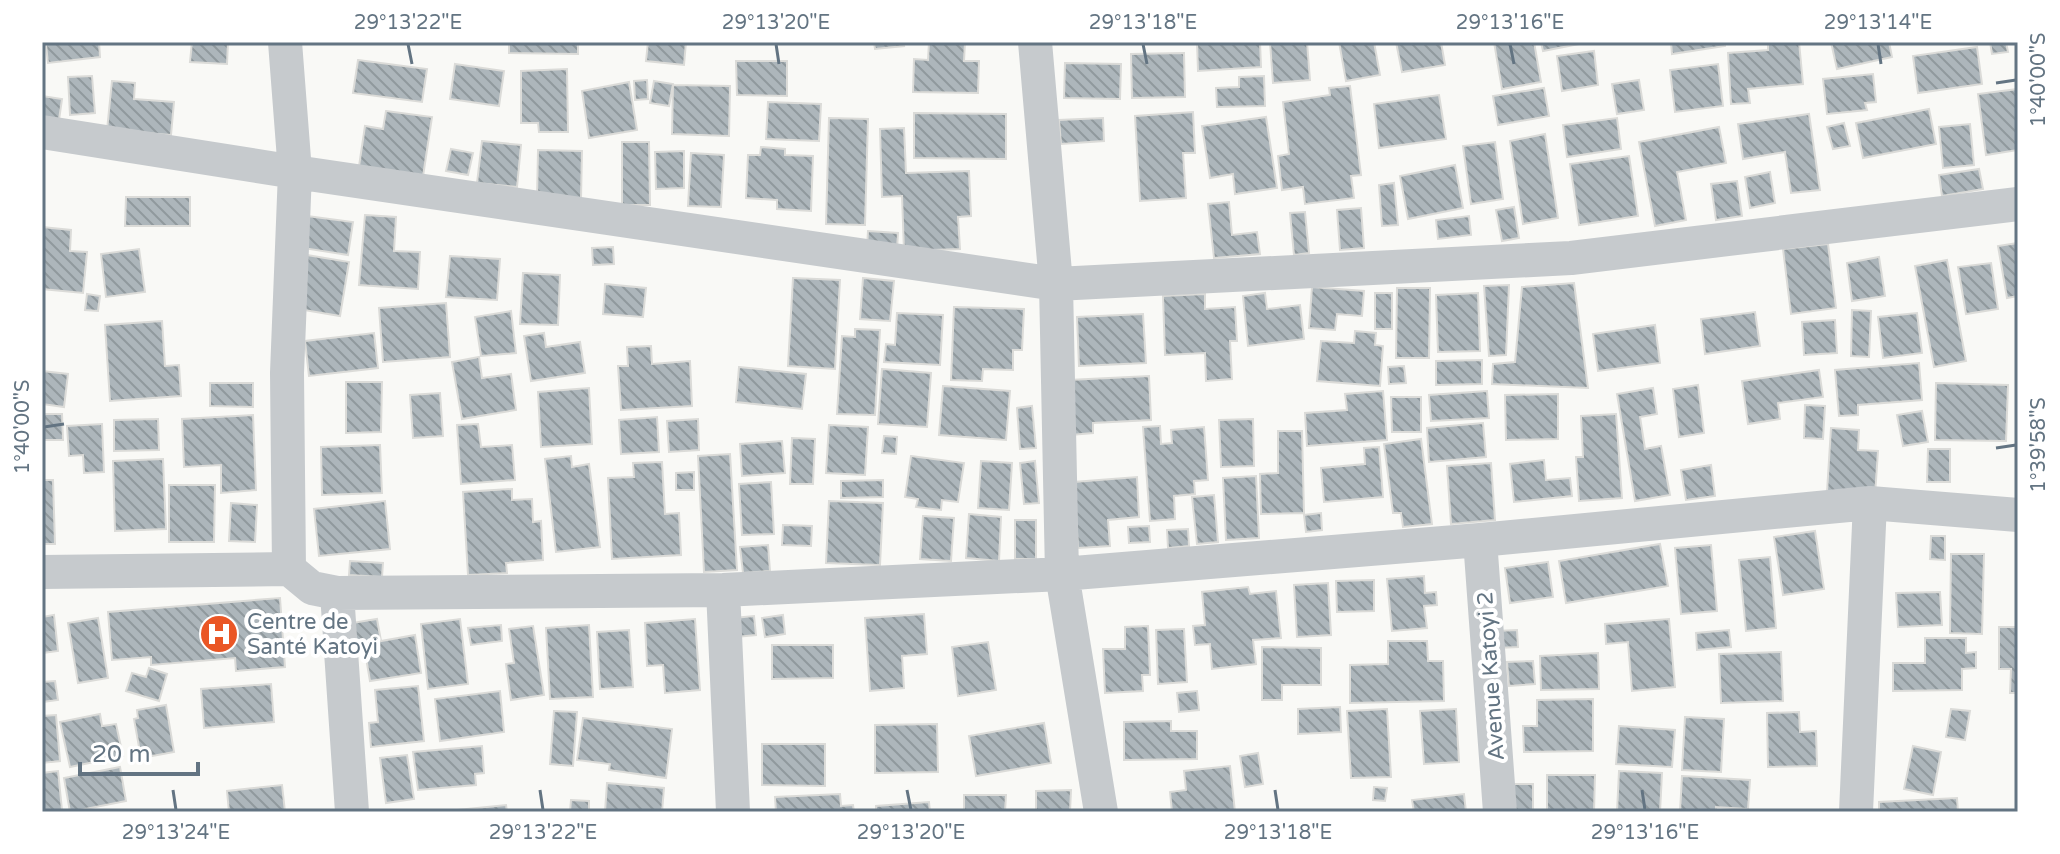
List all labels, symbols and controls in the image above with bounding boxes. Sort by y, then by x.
text: 29°13'22"E [354,11,462,35]
text: 29°13'20"E [722,11,830,35]
text: 29°13'18"E [1089,11,1197,35]
text: 29°13'16"E [1456,11,1564,35]
text: 29°13'14"E [1824,11,1932,35]
text: 1°40'00"S [2027,33,2051,127]
text: 1°40'00"S [11,380,35,474]
text: 1°39'58"S [2027,397,2051,493]
street label: Avenue Katoyi 2 [1472,590,1510,761]
place label: Centre de Santé Katoyi [247,609,378,660]
hospital icon: Centre de Santé Katoyi [198,613,240,655]
scale bar [80,726,198,776]
text: 20 m [92,740,150,769]
text: 29°13'24"E [122,821,230,845]
text: 29°13'22"E [489,821,597,845]
text: 29°13'20"E [857,821,965,845]
text: 29°13'18"E [1224,821,1332,845]
text: 29°13'16"E [1591,821,1699,845]

